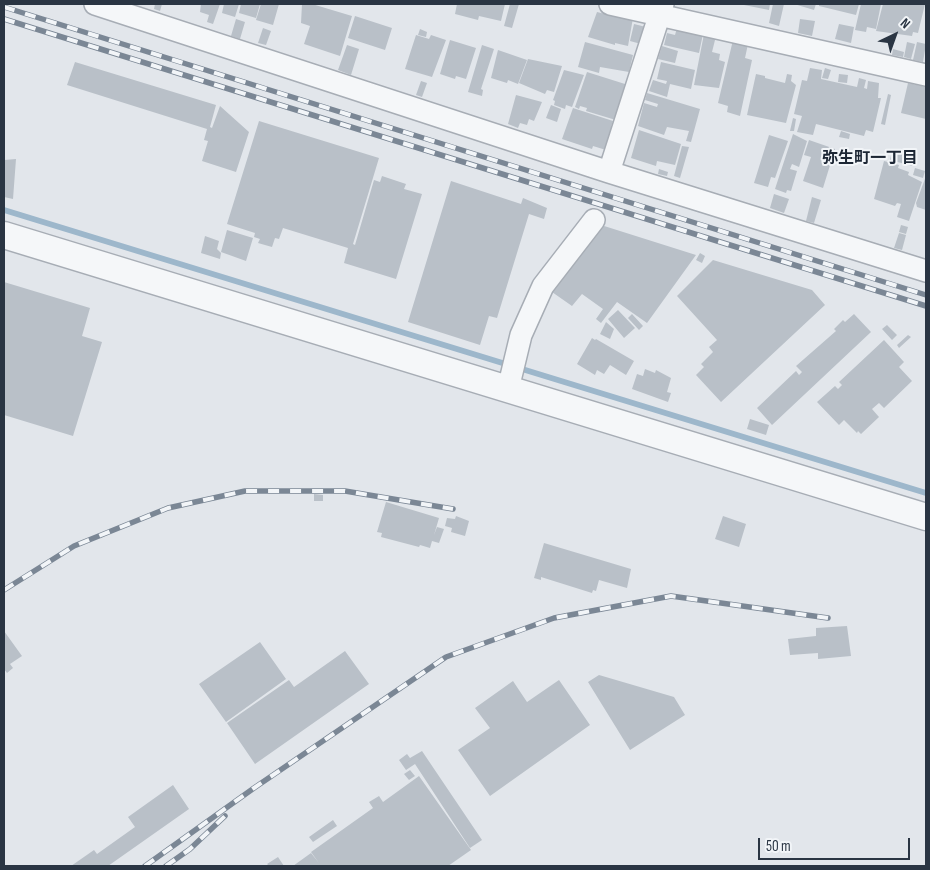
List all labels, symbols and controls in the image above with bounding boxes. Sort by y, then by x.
north arrow [870,10,920,60]
text: N [897,15,914,32]
district label: 弥生町一丁目 [822,149,918,169]
scale bar [760,828,912,860]
text: 50 m [766,837,791,856]

